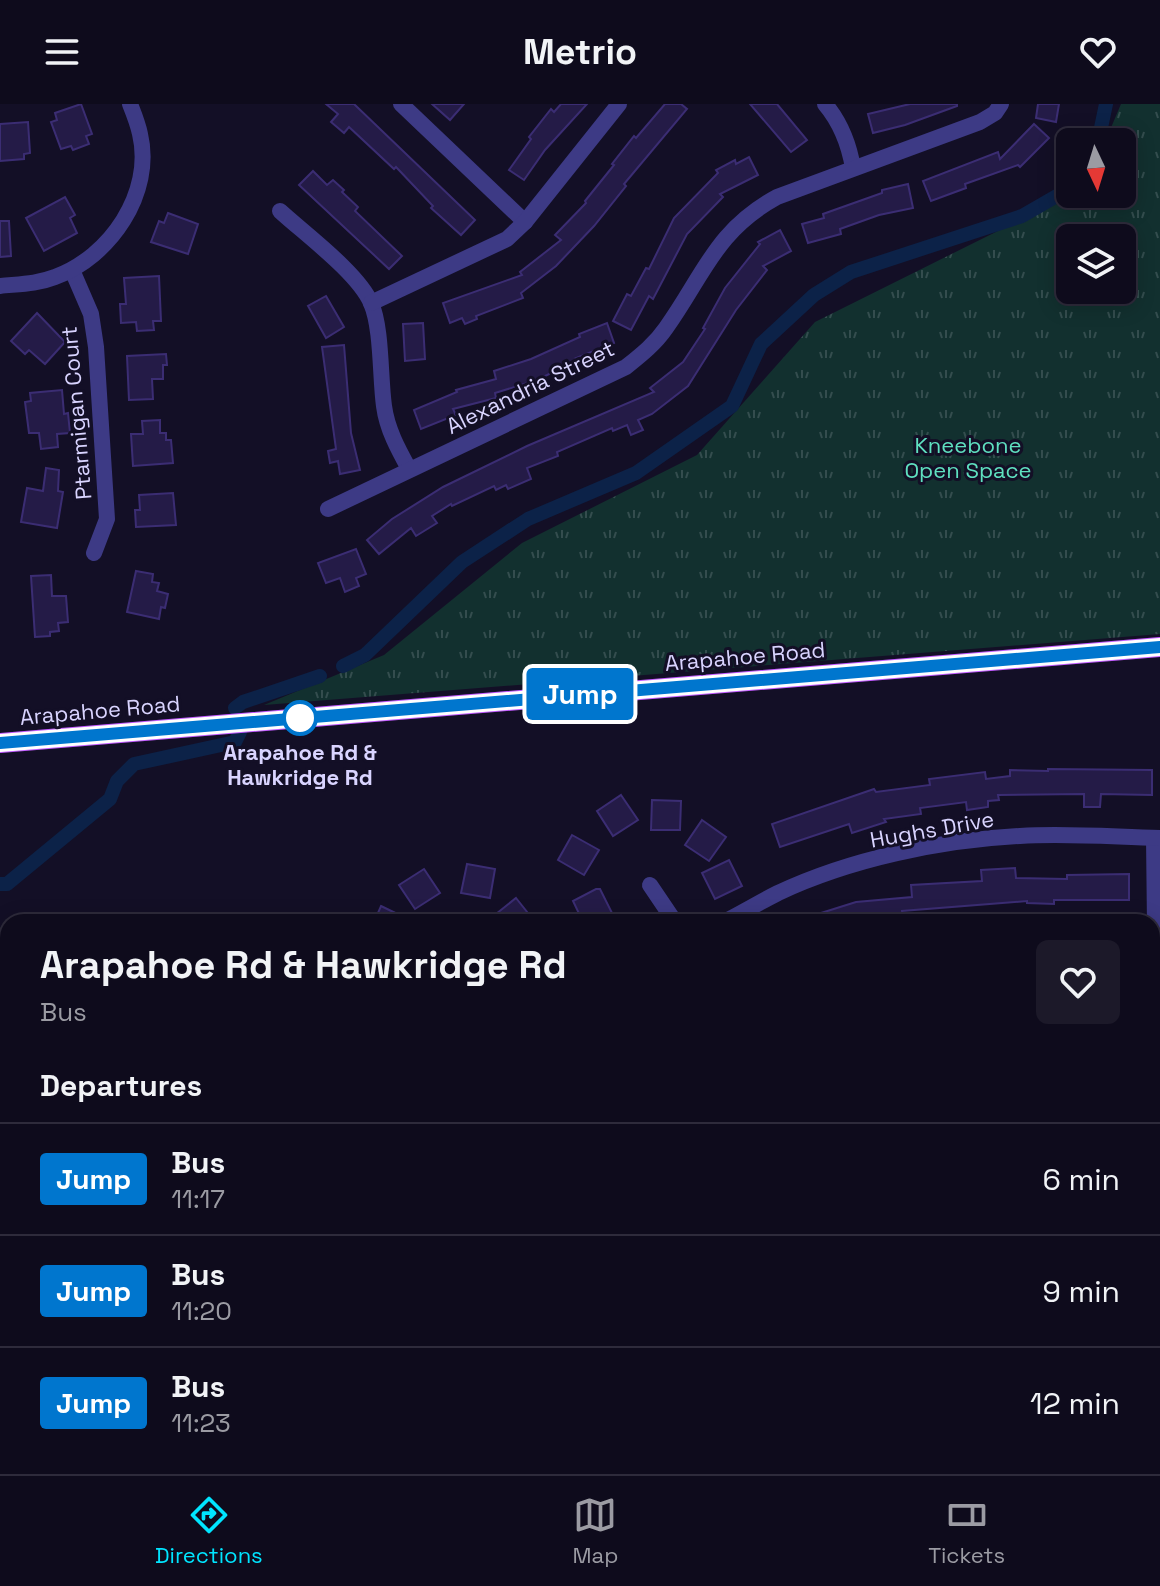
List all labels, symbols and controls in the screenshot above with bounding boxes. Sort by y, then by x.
text: Metrio [523,29,637,75]
icon: menu [40,30,84,74]
icon: heart [1076,30,1120,74]
north arrow [1056,128,1136,208]
map controls [1056,128,1136,304]
button: layers [1056,224,1136,304]
street label: Ptarmigan Court [54,325,98,501]
street label: Alexandria Street [441,334,619,440]
park label: Kneebone Open Space [904,431,1032,484]
street label: Arapahoe Road [664,635,826,677]
line badge: Jump [524,668,636,720]
text: Jump [542,676,618,712]
street label: Arapahoe Road [19,689,181,731]
marker: Arapahoe Rd & Hawkridge Rd [283,701,317,735]
place label: Arapahoe Rd & Hawkridge Rd [223,738,377,791]
street label: Hughs Drive [868,804,996,854]
button: heart [1036,940,1120,1024]
text: Arapahoe Rd & Hawkridge Rd [40,941,567,989]
text: Bus [40,995,87,1029]
text: Departures [40,1066,202,1105]
text: Bus [171,1143,225,1182]
text: 6 min [1042,1160,1120,1199]
text: Jump [56,1161,131,1197]
text: 11:17 [171,1182,225,1216]
text: Bus [171,1255,225,1294]
text: 9 min [1042,1272,1120,1311]
text: Jump [56,1273,131,1309]
text: 11:20 [171,1294,232,1328]
text: Bus [171,1367,225,1406]
text: 12 min [1030,1384,1120,1423]
text: Jump [56,1385,131,1421]
text: 11:23 [171,1406,231,1440]
tab: Directions [155,1493,263,1569]
tab: Map [573,1493,618,1569]
tab: Tickets [928,1493,1005,1569]

